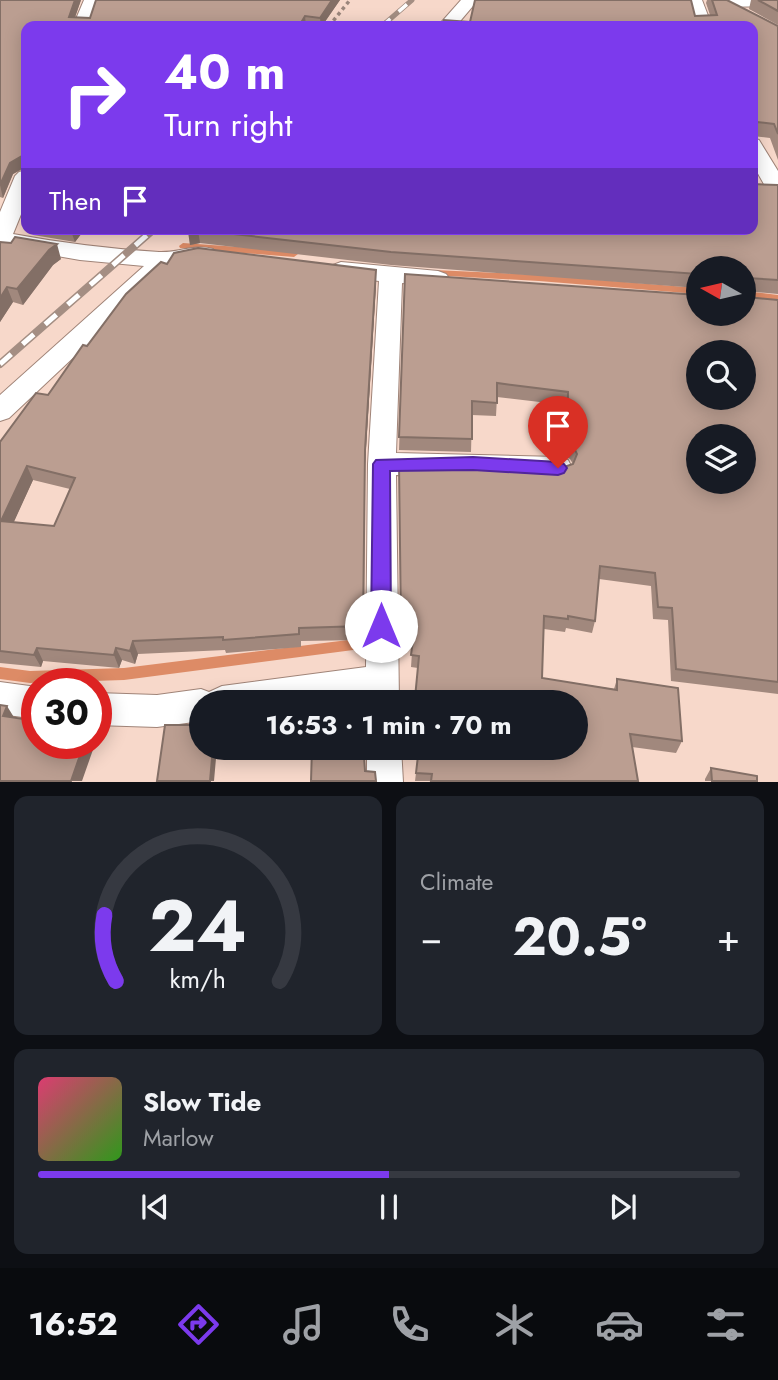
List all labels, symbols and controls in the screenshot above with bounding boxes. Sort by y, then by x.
text: 40 m [164,37,286,107]
icon: right [49,49,140,140]
text: Turn right [164,102,293,148]
text: Then [49,182,102,220]
icon: arrive [116,182,154,220]
north arrow [686,256,756,326]
map controls [686,256,756,494]
button: search [686,340,756,410]
pin [528,396,588,468]
icon: arrive [539,407,577,445]
button: layers [686,424,756,494]
position arrow [344,589,418,663]
speed limit sign: 30 [21,668,112,759]
text: 16:53 · 1 min · 70 m [265,706,512,744]
text: Climate [420,865,493,899]
text: 24 [149,874,247,979]
text: 20.5° [512,899,647,975]
text: − [420,910,442,965]
text: + [717,910,740,965]
text: km/h [170,961,226,997]
text: Slow Tide [143,1083,262,1121]
text: Marlow [143,1121,214,1155]
icon: previous [136,1188,174,1226]
icon: pause [370,1188,408,1226]
icon: next [604,1188,642,1226]
icon: directions [174,1300,223,1349]
icon: music [279,1300,328,1349]
icon: phone [385,1300,434,1349]
icon: climate [490,1300,539,1349]
icon: car [595,1300,644,1349]
icon: filters [701,1300,750,1349]
text: 16:52 [28,1301,118,1347]

